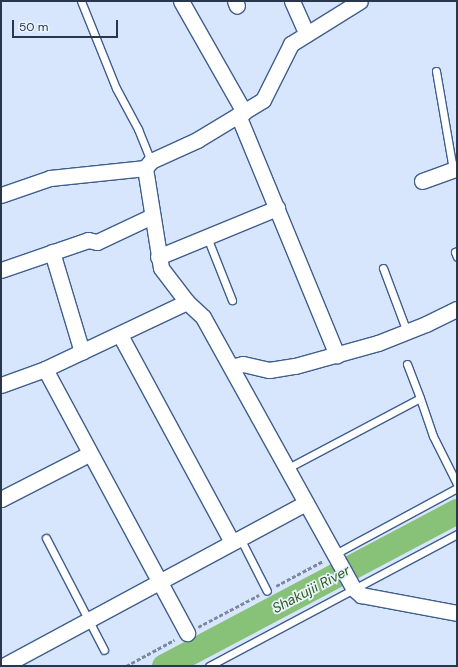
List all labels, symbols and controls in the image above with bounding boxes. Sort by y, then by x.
scale bar [14,12,120,38]
text: 50 m [19,19,48,35]
water label: Shakujii River [269,561,353,617]

